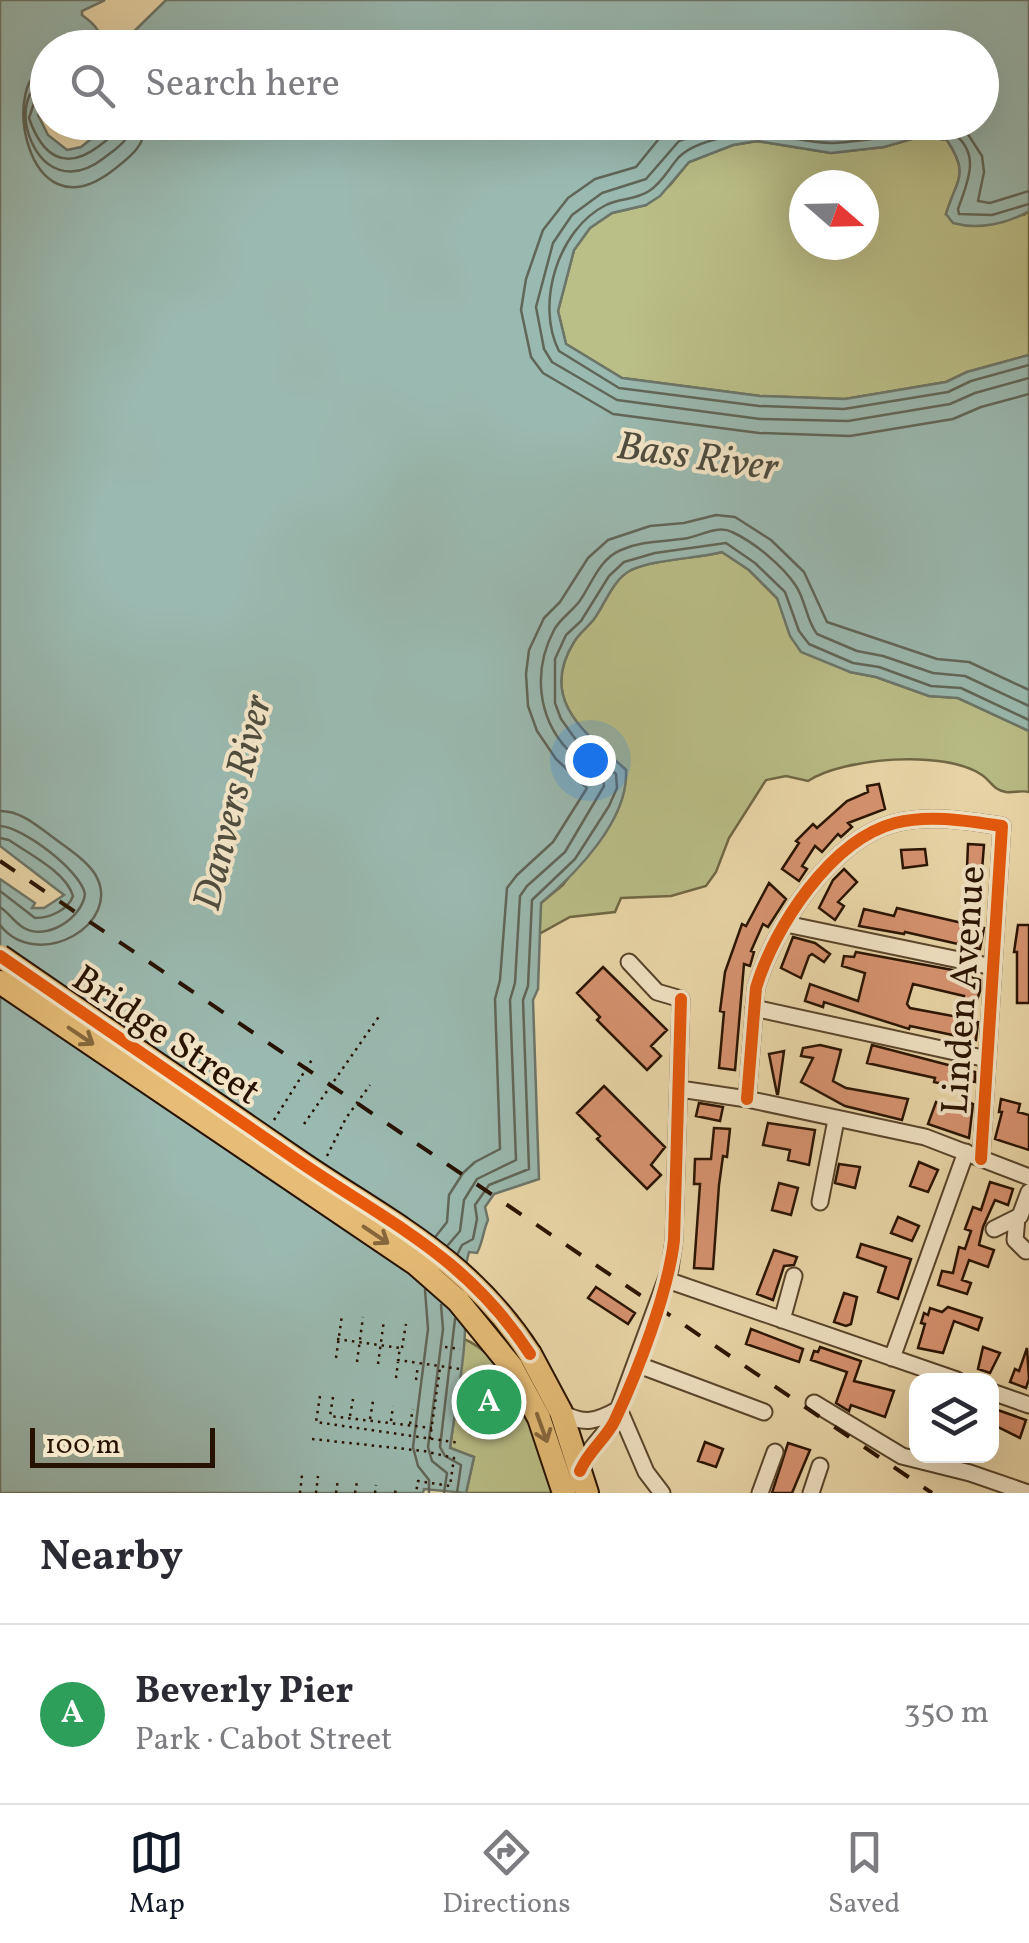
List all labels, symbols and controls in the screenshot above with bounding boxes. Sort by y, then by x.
search box [30,30,999,140]
icon: search [65,58,120,113]
text: Search here [145,59,340,112]
north arrow [789,170,879,260]
water label: Bass River [613,420,783,498]
water label: Danvers River [181,688,289,917]
your location [565,735,616,786]
street label: Linden Avenue [930,864,1001,1117]
street label: Bridge Street [60,954,270,1120]
one-way arrow [66,1025,94,1046]
one-way arrow [361,1224,389,1245]
pin: A [456,1364,522,1440]
map controls [909,1373,999,1463]
button: layers [909,1373,999,1463]
one-way arrow [534,1411,552,1442]
scale bar [30,1423,215,1468]
text: 100 m [45,1426,120,1465]
text: Nearby [40,1529,183,1588]
text: Beverly Pier [135,1666,353,1719]
text: A [61,1692,84,1736]
text: 350 m [904,1692,989,1736]
text: Park · Cabot Street [135,1719,392,1763]
tab: Map [129,1825,185,1924]
tab: Directions [442,1825,571,1924]
tab: Saved [828,1825,900,1924]

